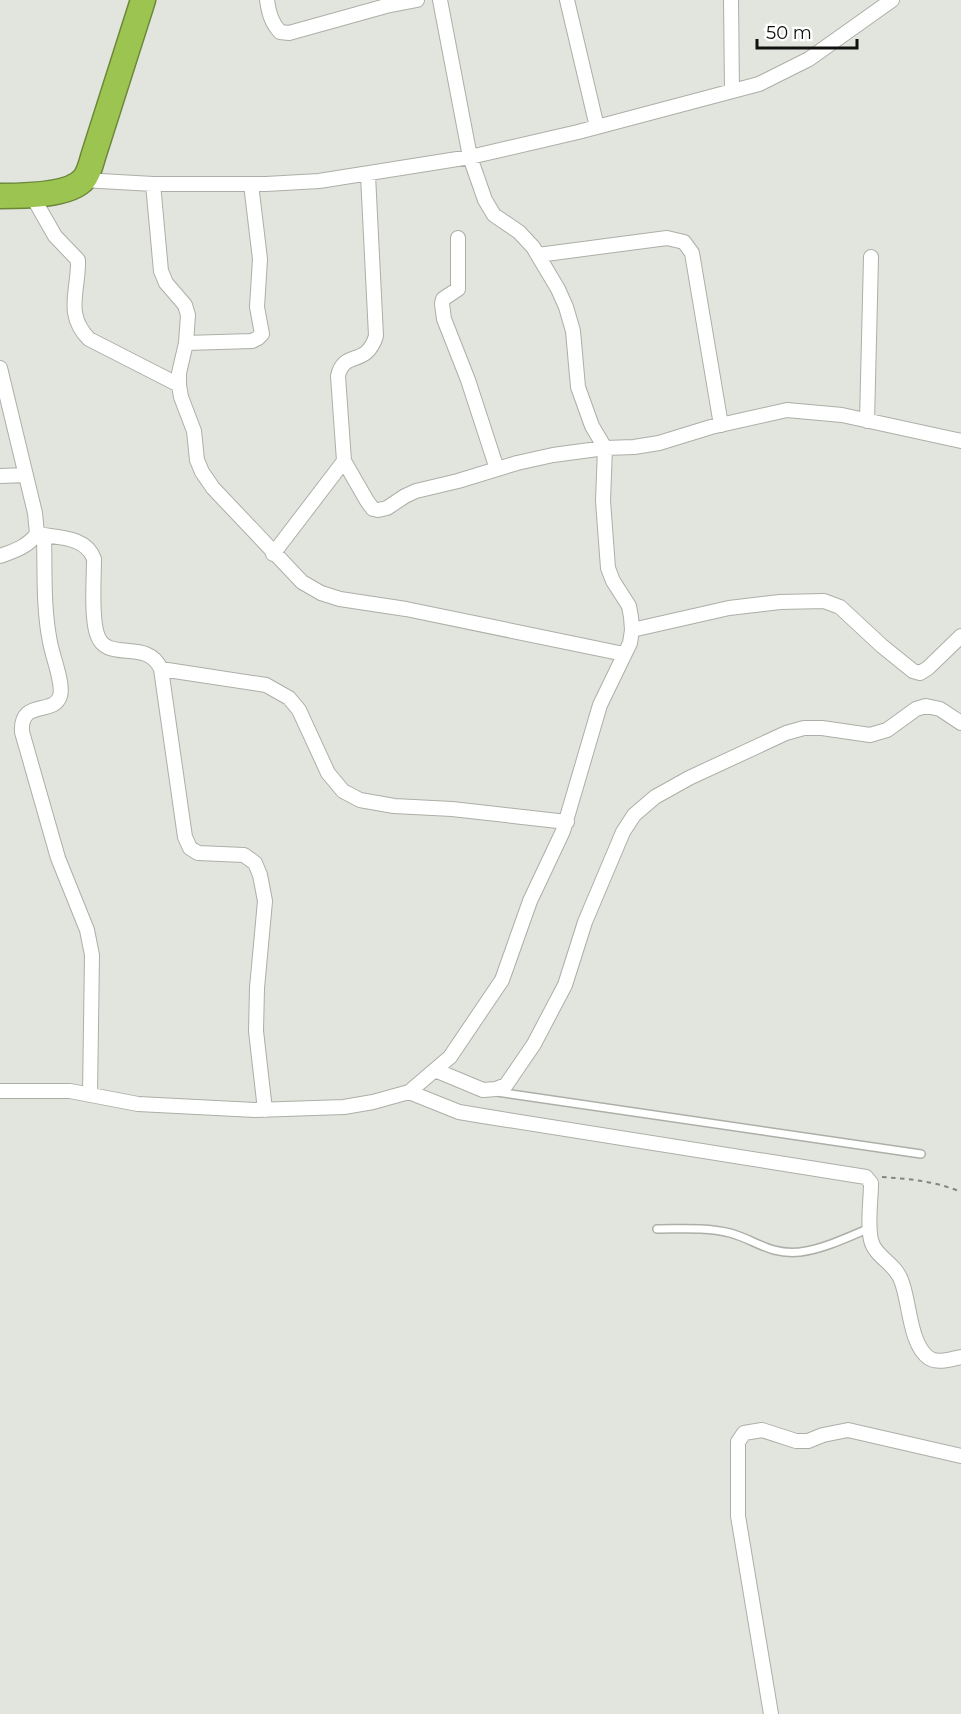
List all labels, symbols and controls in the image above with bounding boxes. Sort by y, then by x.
scale bar [757,12,858,50]
text: 50 m [766,22,812,44]

